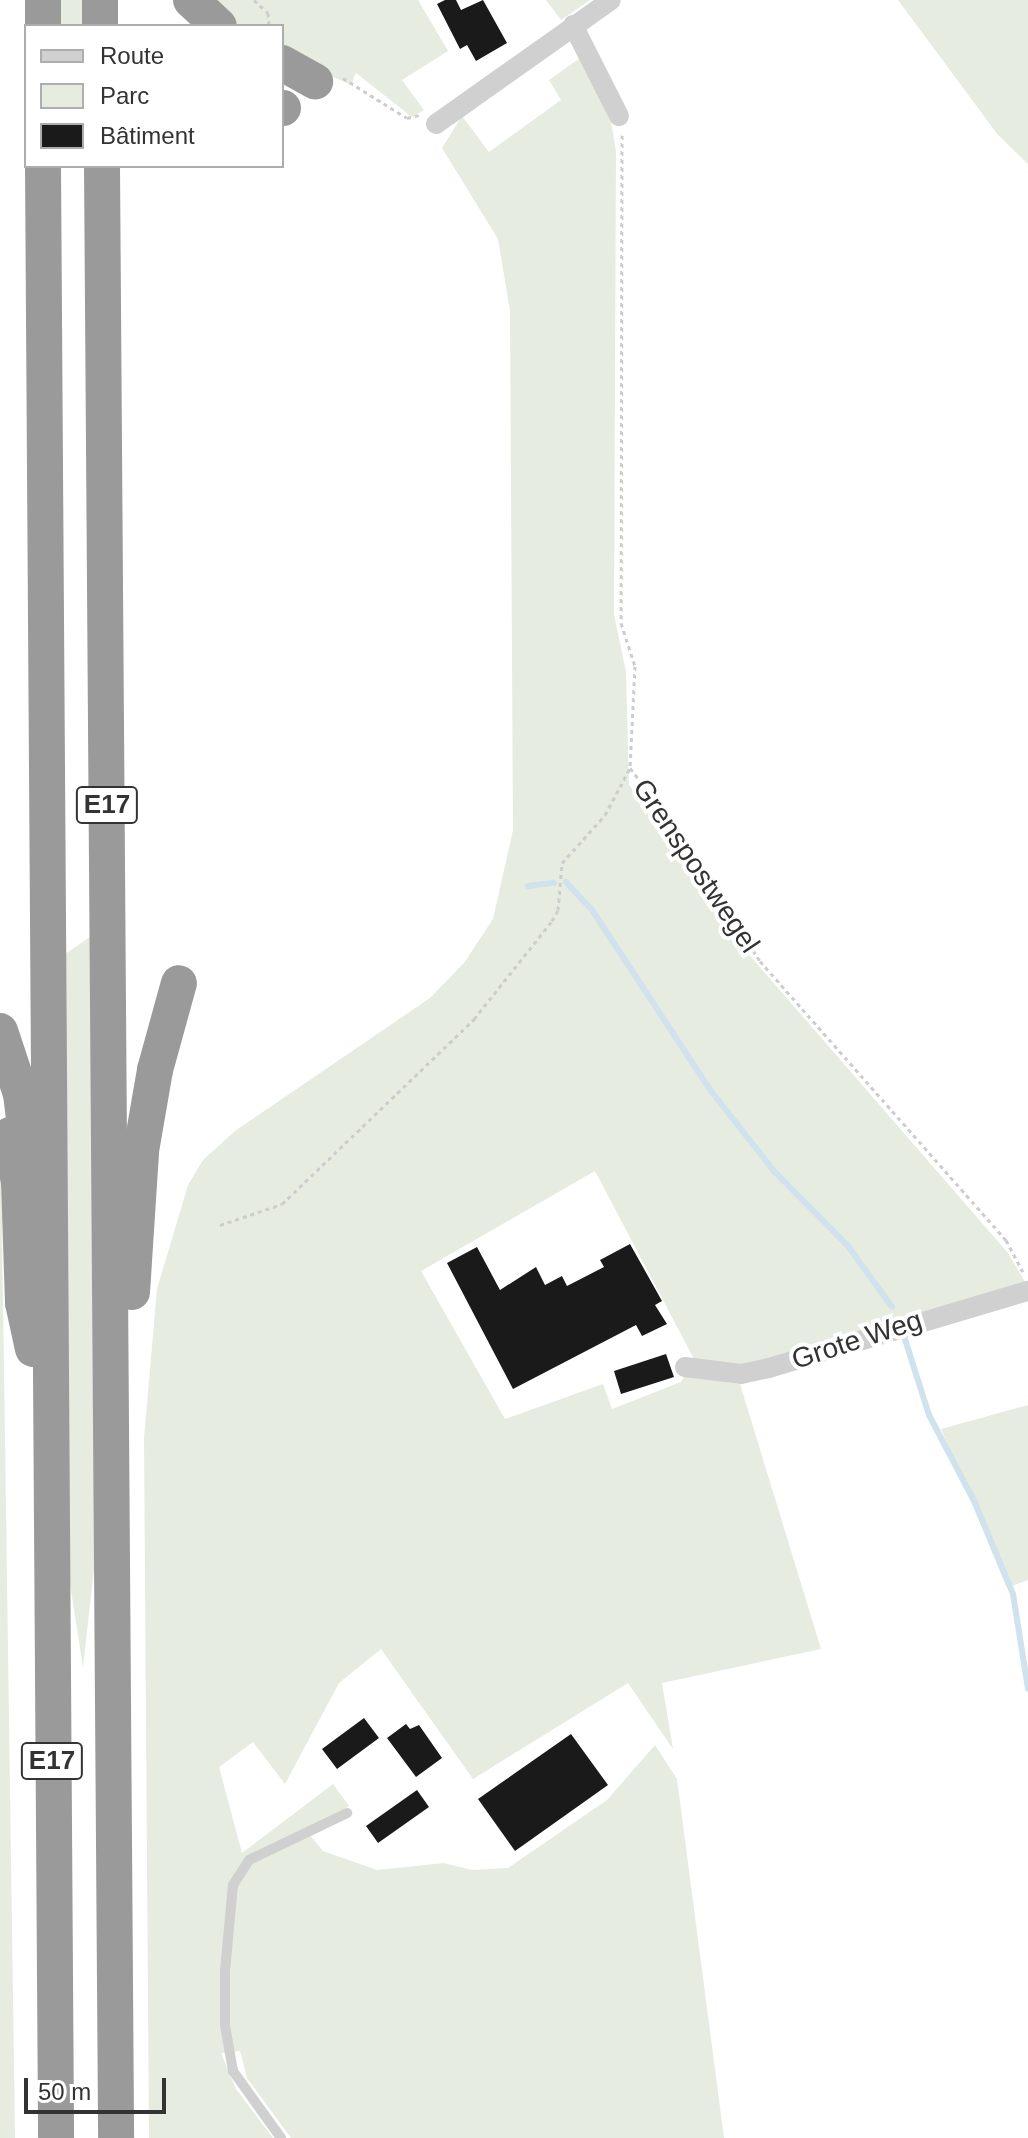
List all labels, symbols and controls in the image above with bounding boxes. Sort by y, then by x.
legend [24,24,284,168]
text: Route [100,42,164,69]
text: Parc [100,82,149,109]
text: Bâtiment [100,122,195,149]
street label: Grenspostwegel [626,773,766,959]
road number: E17 [75,783,139,827]
street label: Grote Weg [788,1303,926,1377]
road number: E17 [20,1739,84,1783]
scale bar [28,2062,170,2112]
text: 50 m [38,2078,91,2105]

